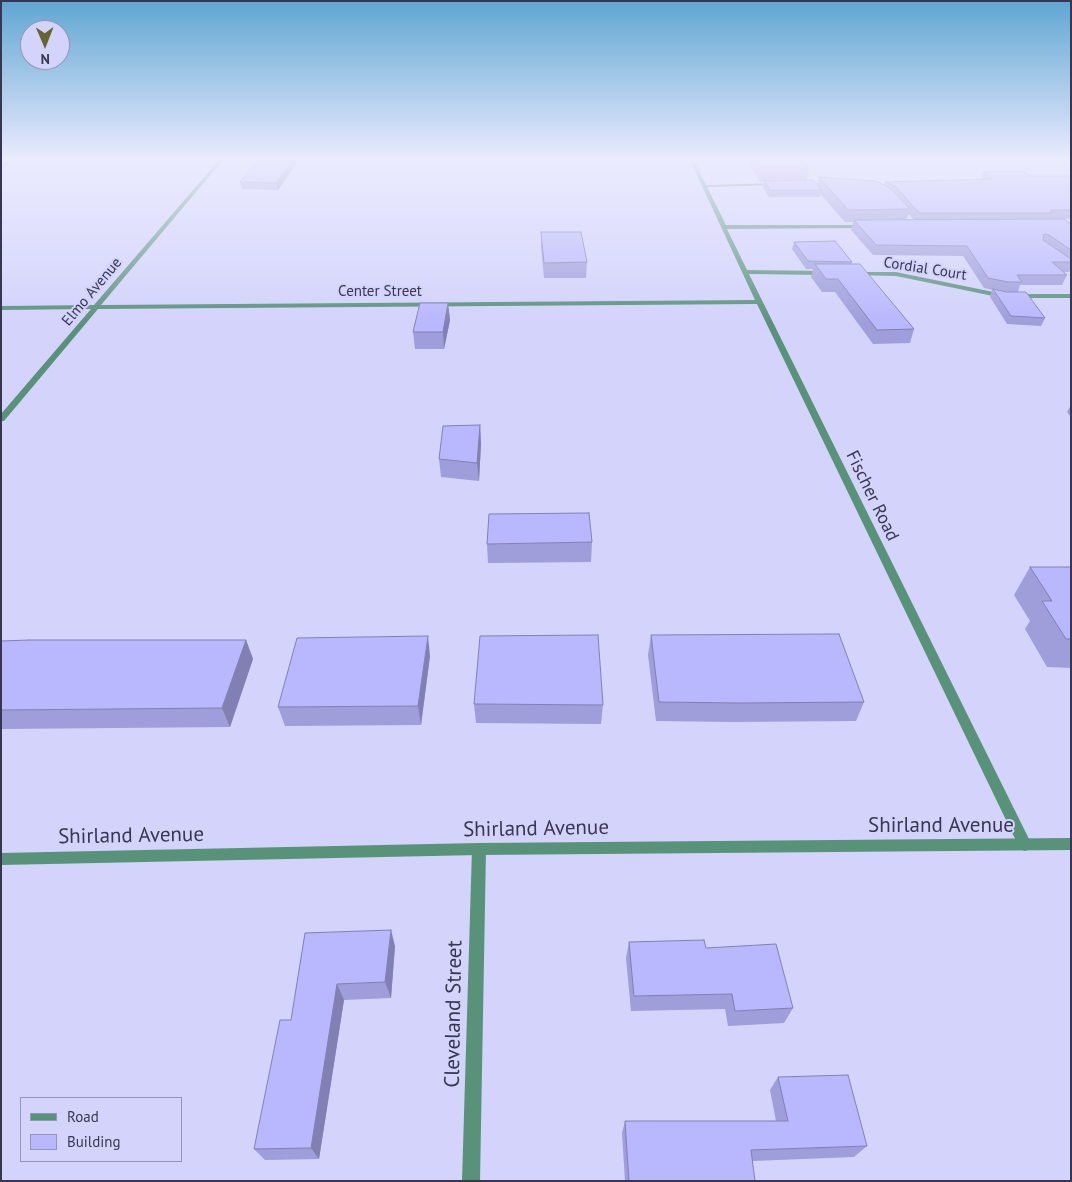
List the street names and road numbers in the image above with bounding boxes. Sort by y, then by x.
street label: Elmo Avenue [58,254,126,330]
street label: Cordial Court [882,254,968,284]
street label: Center Street [338,283,422,301]
street label: Fischer Road [841,447,903,545]
street label: Shirland Avenue [868,813,1014,839]
street label: Shirland Avenue [463,815,609,843]
street label: Shirland Avenue [58,822,204,850]
street label: Cleveland Street [440,940,468,1088]

